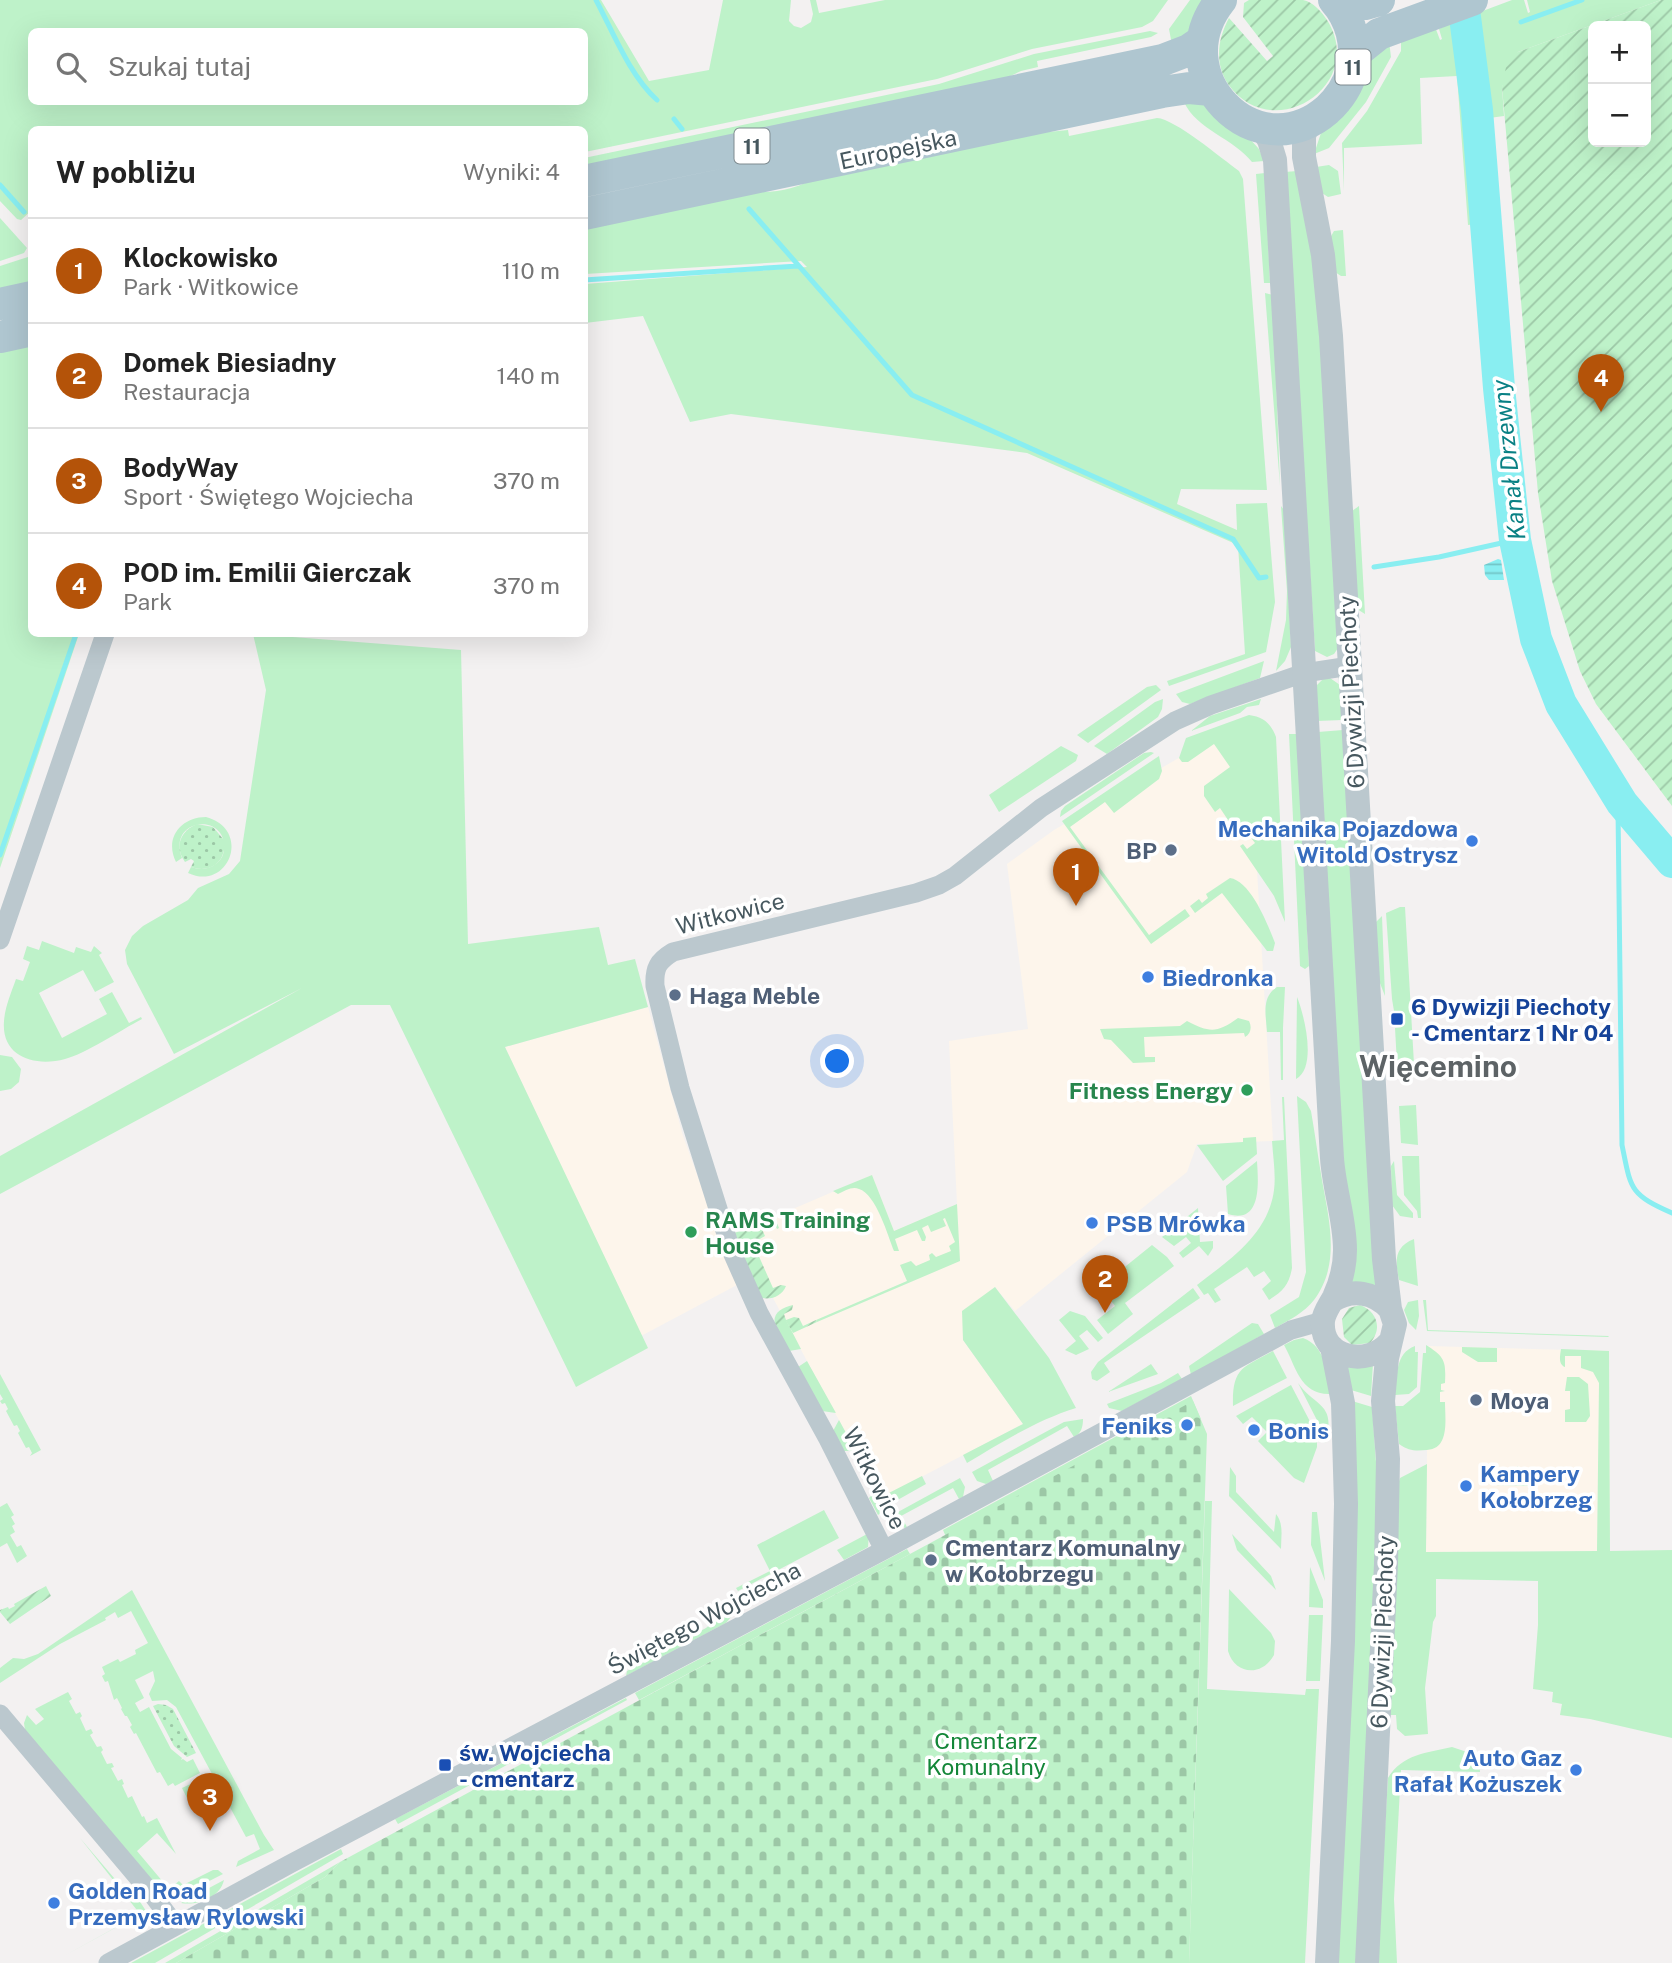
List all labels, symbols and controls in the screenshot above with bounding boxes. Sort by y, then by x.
map controls [1588,21,1651,147]
button: + [1588,21,1651,84]
search box [28,28,588,105]
icon: search [52,48,90,86]
road number: 11 [1336,50,1370,84]
text: Szukaj tutaj [108,51,251,82]
button: − [1588,84,1651,147]
street label: Europejska [837,123,959,175]
road number: 11 [734,128,770,164]
text: W pobliżu [56,154,196,190]
text: Wyniki: 4 [463,158,560,185]
text: Klockowisko [123,242,278,273]
text: 1 [74,257,84,284]
text: 110 m [502,257,560,284]
text: Park · Witkowice [123,273,299,300]
text: Domek Biesiadny [123,347,336,378]
pin: 4 [1578,354,1624,412]
text: 2 [72,362,86,389]
text: 140 m [497,362,560,389]
text: Restauracja [123,378,250,405]
water label: Kanał Drzewny [1486,378,1530,542]
text: BodyWay [123,452,239,483]
text: 3 [71,467,87,494]
text: 370 m [493,467,560,494]
text: Sport · Świętego Wojciecha [123,483,413,510]
text: POD im. Emilii Gierczak [123,557,412,588]
text: 4 [71,572,87,599]
text: 370 m [493,572,560,599]
text: Park [123,588,172,615]
street label: 6 Dywizji Piechoty [1332,595,1370,789]
place label: Mechanika Pojazdowa Witold Ostrysz [1218,815,1458,868]
marker: Mechanika Pojazdowa Witold Ostrysz [1464,833,1480,849]
place label: BP [1126,837,1157,864]
marker: BP [1163,842,1179,858]
pin: 1 [1053,848,1099,906]
street label: Witkowice [673,886,787,940]
place label: Biedronka [1162,964,1274,991]
marker: Biedronka [1140,969,1156,985]
place label: Haga Meble [689,982,820,1009]
marker: Haga Meble [667,987,683,1003]
place label: 6 Dywizji Piechoty - Cmentarz 1 Nr 04 [1411,993,1613,1046]
marker: 6 Dywizji Piechoty - Cmentarz 1 Nr 04 [1389,1011,1405,1027]
your location [820,1044,854,1078]
district label: Więcemino [1359,1048,1517,1084]
place label: Fitness Energy [1069,1077,1233,1104]
marker: Fitness Energy [1239,1082,1255,1098]
place label: RAMS Training House [705,1206,870,1259]
place label: PSB Mrówka [1106,1210,1245,1237]
marker: PSB Mrówka [1084,1215,1100,1231]
marker: RAMS Training House [683,1224,699,1240]
pin: 2 [1082,1255,1128,1313]
place label: Moya [1490,1387,1549,1414]
marker: Moya [1468,1392,1484,1408]
place label: Feniks [1101,1412,1173,1439]
marker: Feniks [1179,1417,1195,1433]
place label: Bonis [1268,1417,1329,1444]
street label: Witkowice [838,1422,912,1534]
marker: Bonis [1246,1422,1262,1438]
place label: Kampery Kołobrzeg [1480,1460,1592,1513]
marker: Kampery Kołobrzeg [1458,1478,1474,1494]
place label: Cmentarz Komunalny w Kołobrzegu [945,1534,1181,1587]
street label: 6 Dywizji Piechoty [1365,1535,1399,1729]
marker: Cmentarz Komunalny w Kołobrzegu [923,1552,939,1568]
street label: Świętego Wojciecha [603,1556,805,1680]
park label: Cmentarz Komunalny [926,1727,1046,1780]
place label: św. Wojciecha - cmentarz [459,1739,611,1792]
place label: Auto Gaz Rafał Kożuszek [1394,1744,1562,1797]
marker: św. Wojciecha - cmentarz [437,1757,453,1773]
marker: Auto Gaz Rafał Kożuszek [1568,1762,1584,1778]
pin: 3 [187,1773,233,1831]
place label: Golden Road Przemysław Rylowski [68,1877,304,1930]
marker: Golden Road Przemysław Rylowski [46,1895,62,1911]

